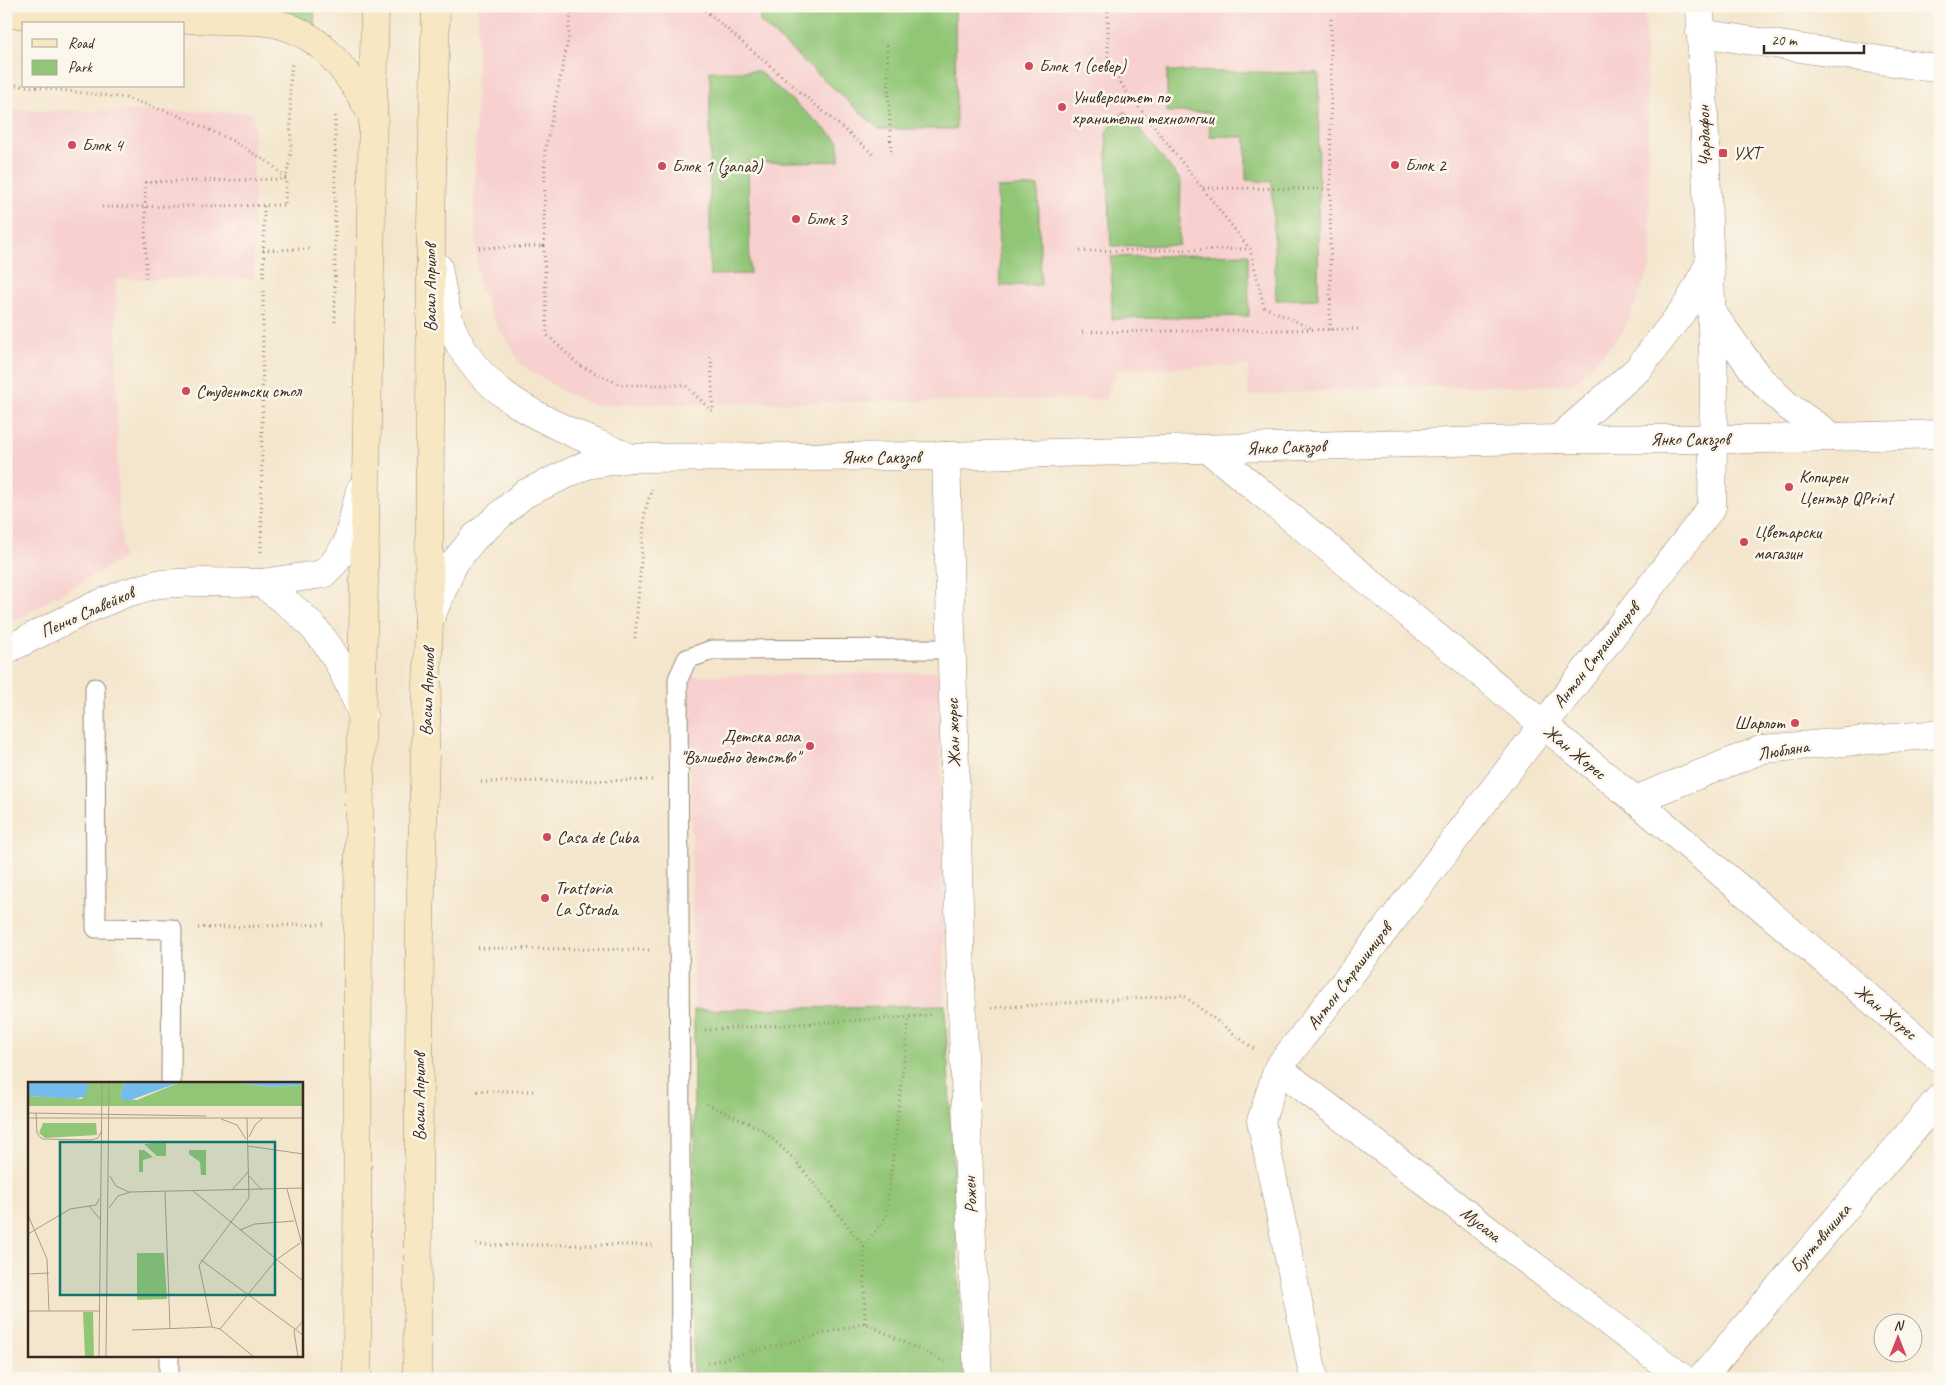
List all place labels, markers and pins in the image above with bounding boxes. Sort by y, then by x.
place label: Блок 1 (север) [1039,55,1127,77]
marker: Блок 1 (север) [1023,60,1035,72]
place label: Университет по хранителни технологии [1072,86,1215,129]
marker: Университет по хранителни технологии [1056,101,1068,113]
place label: Блок 4 [82,134,125,156]
marker: Блок 4 [66,139,78,151]
place label: УХТ [1733,142,1765,164]
marker: УХТ [1717,147,1729,159]
place label: Блок 2 [1405,154,1448,176]
place label: Блок 1 (запад) [672,155,763,178]
marker: Блок 2 [1389,159,1401,171]
marker: Блок 1 (запад) [656,160,668,172]
place label: Блок 3 [806,208,849,230]
marker: Блок 3 [790,213,802,225]
place label: Студентски стол [196,380,302,402]
marker: Студентски стол [180,385,192,397]
place label: Копирен Център QPrint [1799,466,1896,509]
marker: Копирен Център QPrint [1783,481,1795,493]
place label: Цветарски магазин [1754,521,1823,564]
marker: Цветарски магазин [1738,536,1750,548]
place label: Шарлот [1734,712,1786,734]
marker: Шарлот [1789,717,1801,729]
place label: Детска ясла "Вълшебно детство" [680,725,804,768]
marker: Детска ясла "Вълшебно детство" [804,740,816,752]
place label: Casa de Cuba [557,826,640,848]
marker: Casa de Cuba [541,831,553,843]
place label: Trattoria La Strada [555,877,619,920]
marker: Trattoria La Strada [539,892,551,904]

